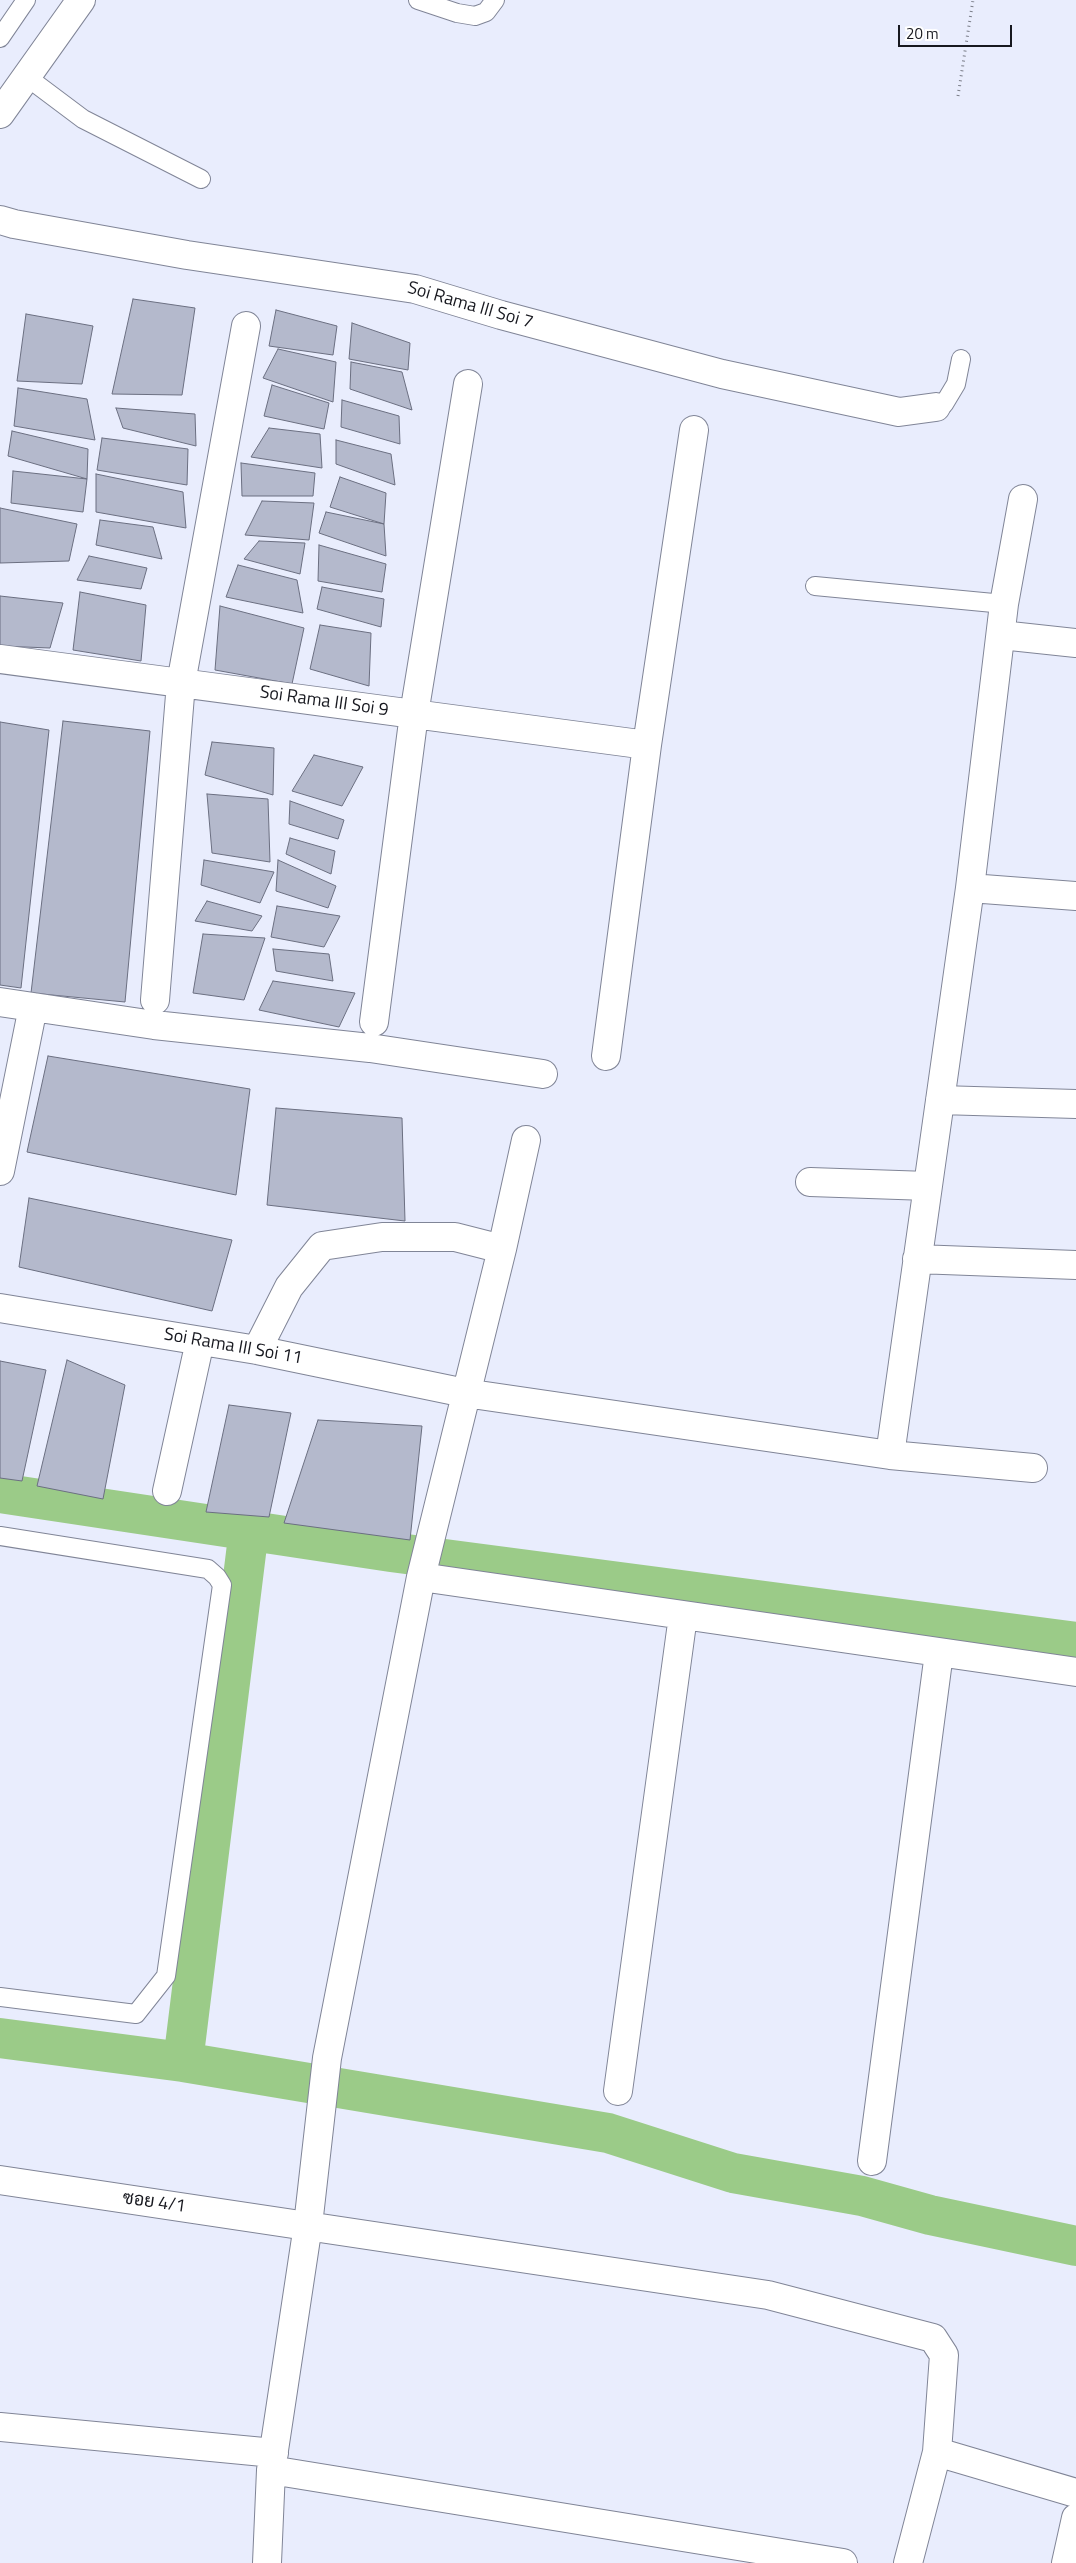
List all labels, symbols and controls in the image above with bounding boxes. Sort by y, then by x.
scale bar [901,15,1015,47]
text: 20 m [906,22,939,45]
street label: Soi Rama III Soi 7 [405,278,535,334]
street label: Soi Rama III Soi 9 [258,682,390,722]
street label: Soi Rama III Soi 11 [162,1324,304,1370]
street label: ซอย 4/1 [121,2188,187,2218]

